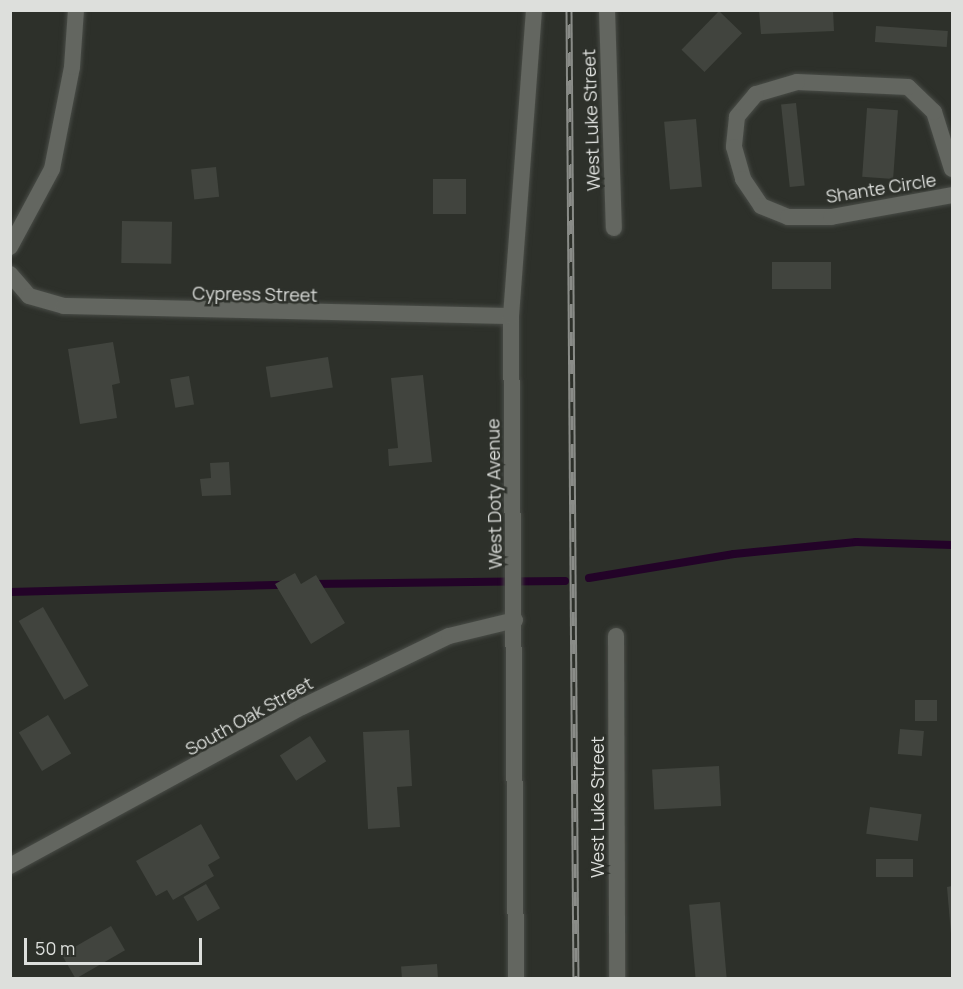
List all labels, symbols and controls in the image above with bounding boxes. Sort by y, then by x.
street label: West Luke Street [578,49,604,191]
street label: Shante Circle [824,169,938,207]
street label: Cypress Street [192,282,318,306]
street label: West Doty Avenue [482,418,506,570]
street label: South Oak Street [182,672,316,760]
street label: West Luke Street [586,736,608,878]
scale bar [27,926,206,964]
text: 50 m [35,936,75,960]

